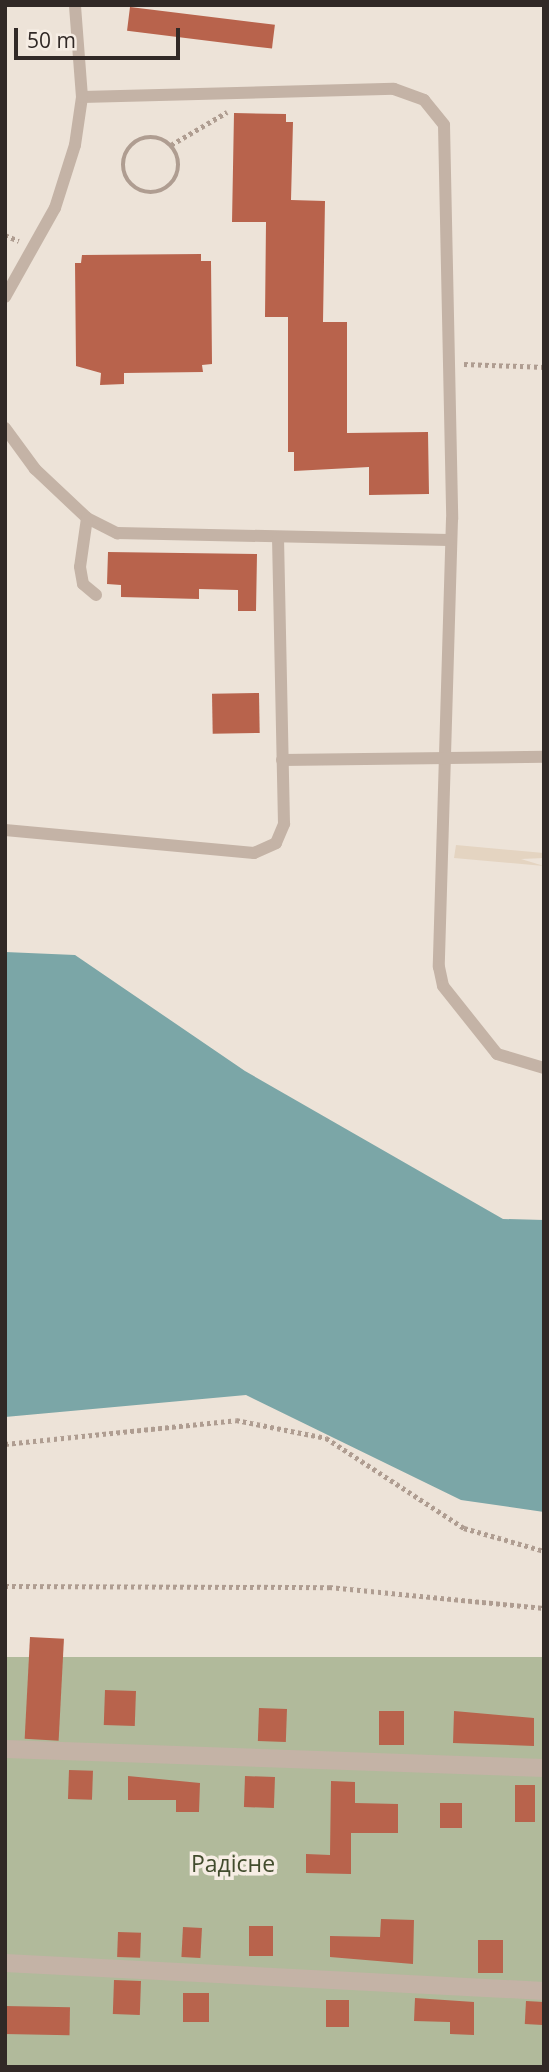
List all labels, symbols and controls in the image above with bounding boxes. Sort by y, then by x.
scale bar [18,14,184,58]
text: 50 m [27,26,76,54]
park label: Радісне [191,1849,275,1877]

